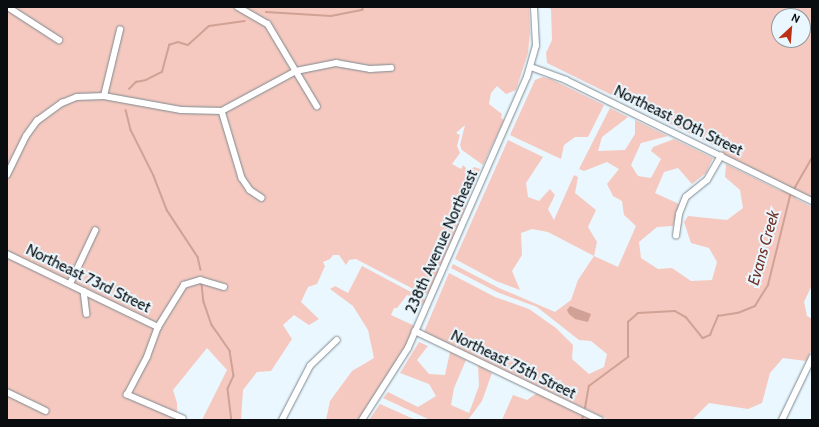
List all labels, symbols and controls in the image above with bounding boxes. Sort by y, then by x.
north arrow [771,8,811,48]
text: N [789,10,802,26]
street label: Northeast 80th Street [611,82,745,160]
street label: 238th Avenue Northeast [402,167,482,317]
water label: Evans Creek [744,208,784,288]
street label: Northeast 73rd Street [23,241,153,317]
street label: Northeast 75th Street [448,327,578,403]

